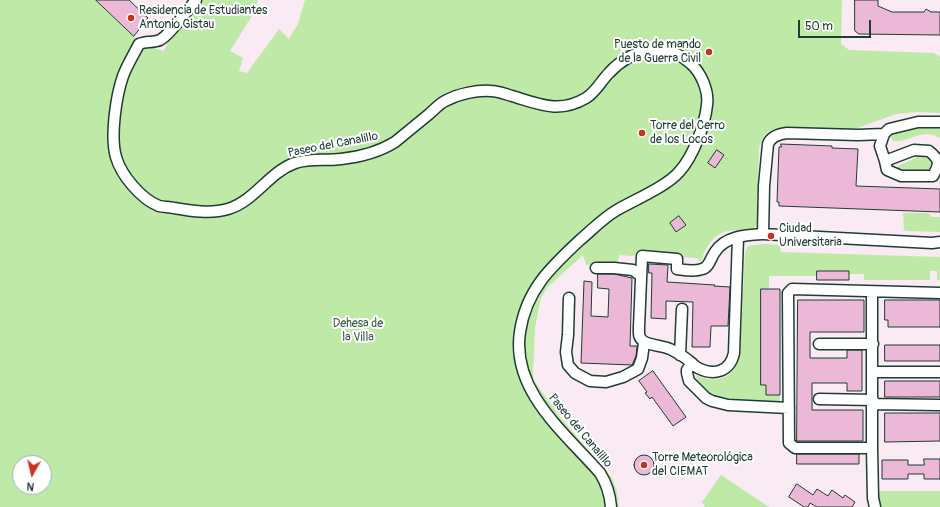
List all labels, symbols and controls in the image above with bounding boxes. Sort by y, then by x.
place label: Residencia de Estudiantes Antonio Gistau [139,4,267,32]
scale bar [800,12,873,38]
marker: Residencia de Estudiantes Antonio Gistau [126,13,136,23]
text: 50 m [805,19,833,34]
place label: Puesto de mando de la Guerra Civil [614,38,701,66]
marker: Puesto de mando de la Guerra Civil [704,47,714,57]
place label: Torre del Cerro de los Locos [650,119,725,147]
marker: Torre del Cerro de los Locos [637,128,647,138]
street label: Paseo del Canalillo [287,129,379,161]
place label: Ciudad Universitaria [779,222,842,250]
marker: Ciudad Universitaria [766,231,776,241]
park label: Dehesa de la Villa [333,317,383,345]
street label: Paseo del Canalillo [545,391,615,471]
place label: Torre Meteorológica del CIEMAT [652,451,753,479]
north arrow [12,455,52,495]
marker: Torre Meteorológica del CIEMAT [639,460,649,470]
text: N [26,479,35,493]

